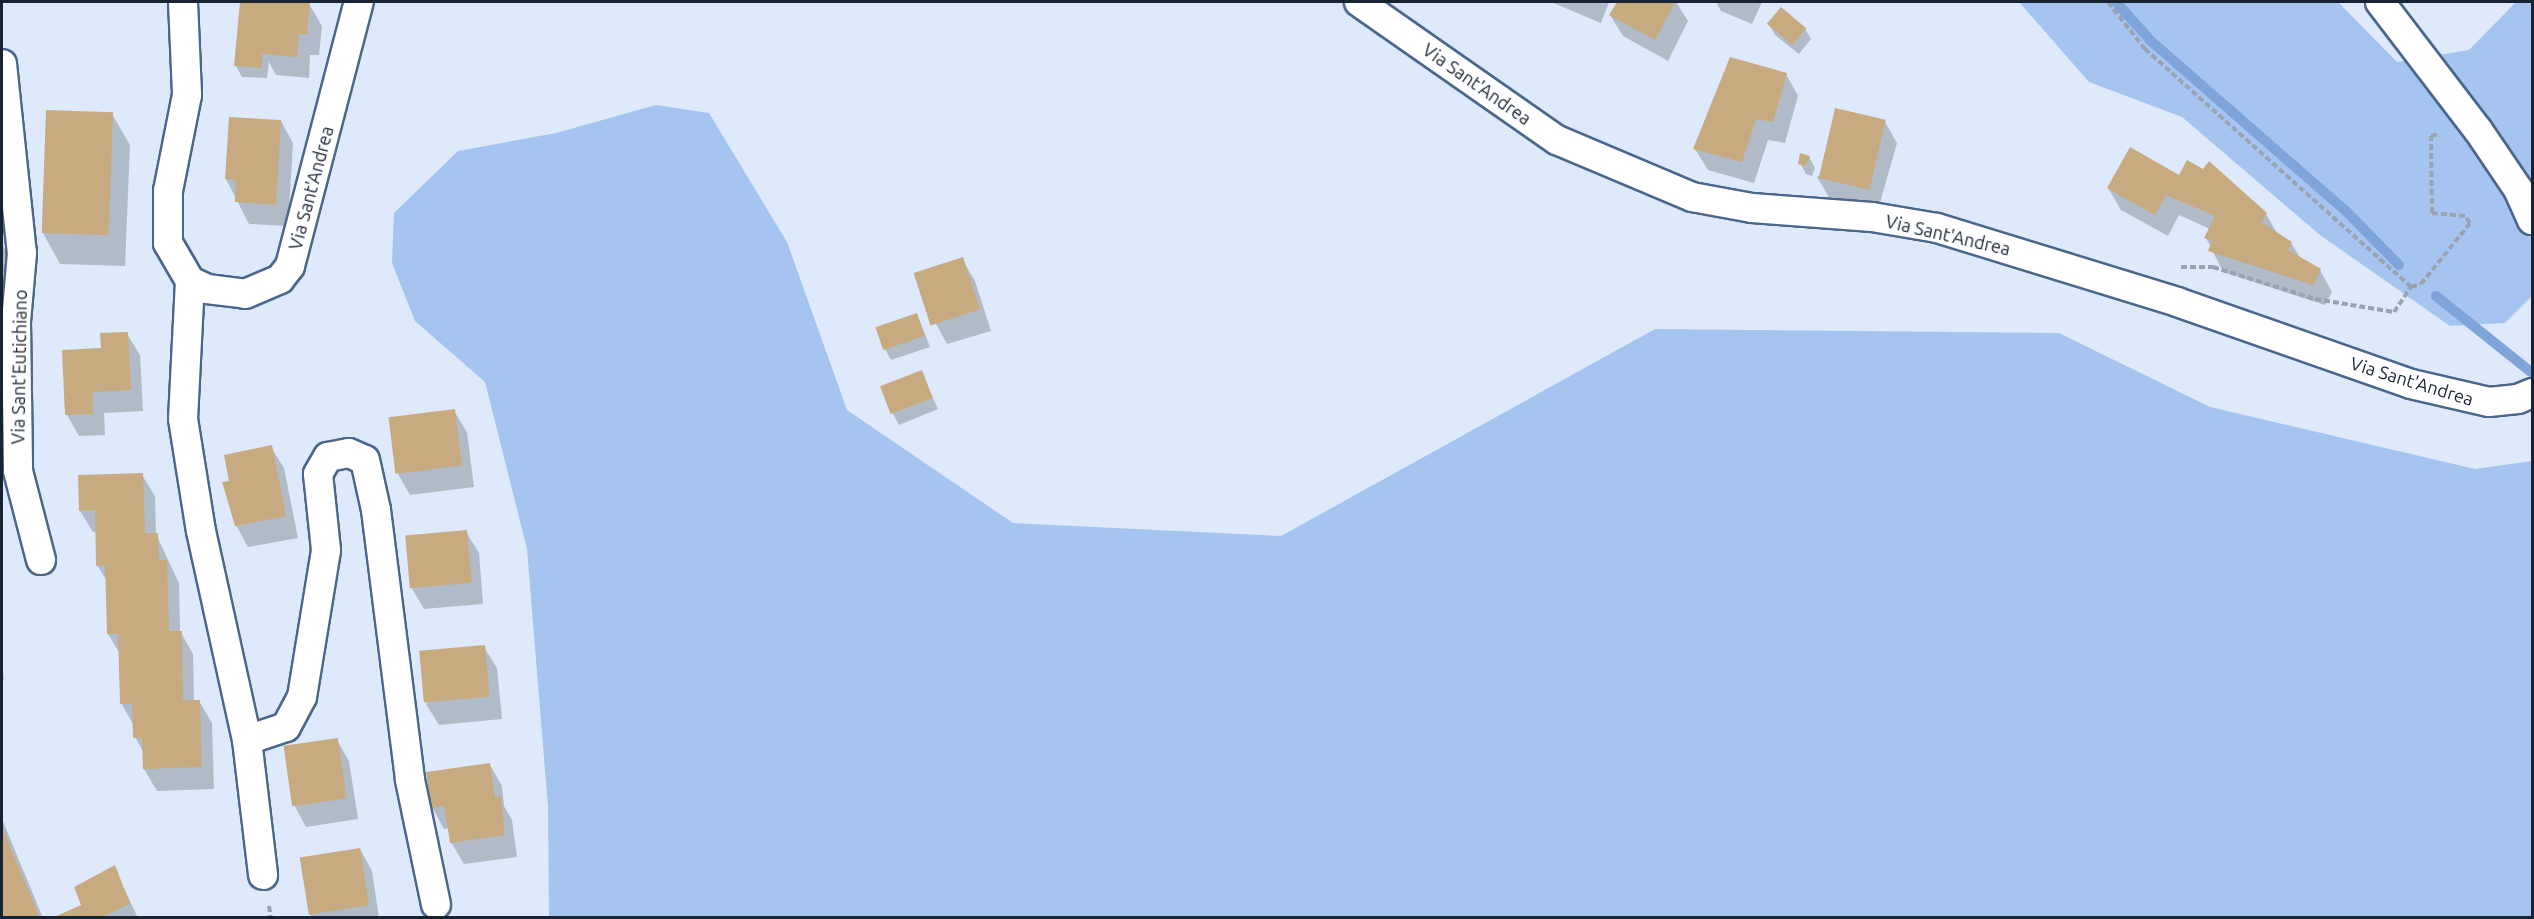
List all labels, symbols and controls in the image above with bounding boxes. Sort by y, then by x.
street label: Via Sant'Andrea [1419,39,1535,129]
street label: Via Sant'Andrea [284,124,338,252]
street label: Via Sant'Andrea [1883,210,2013,260]
street label: Via Sant'Eutichiano [7,289,31,445]
street label: Via Sant'Andrea [2348,352,2476,410]

